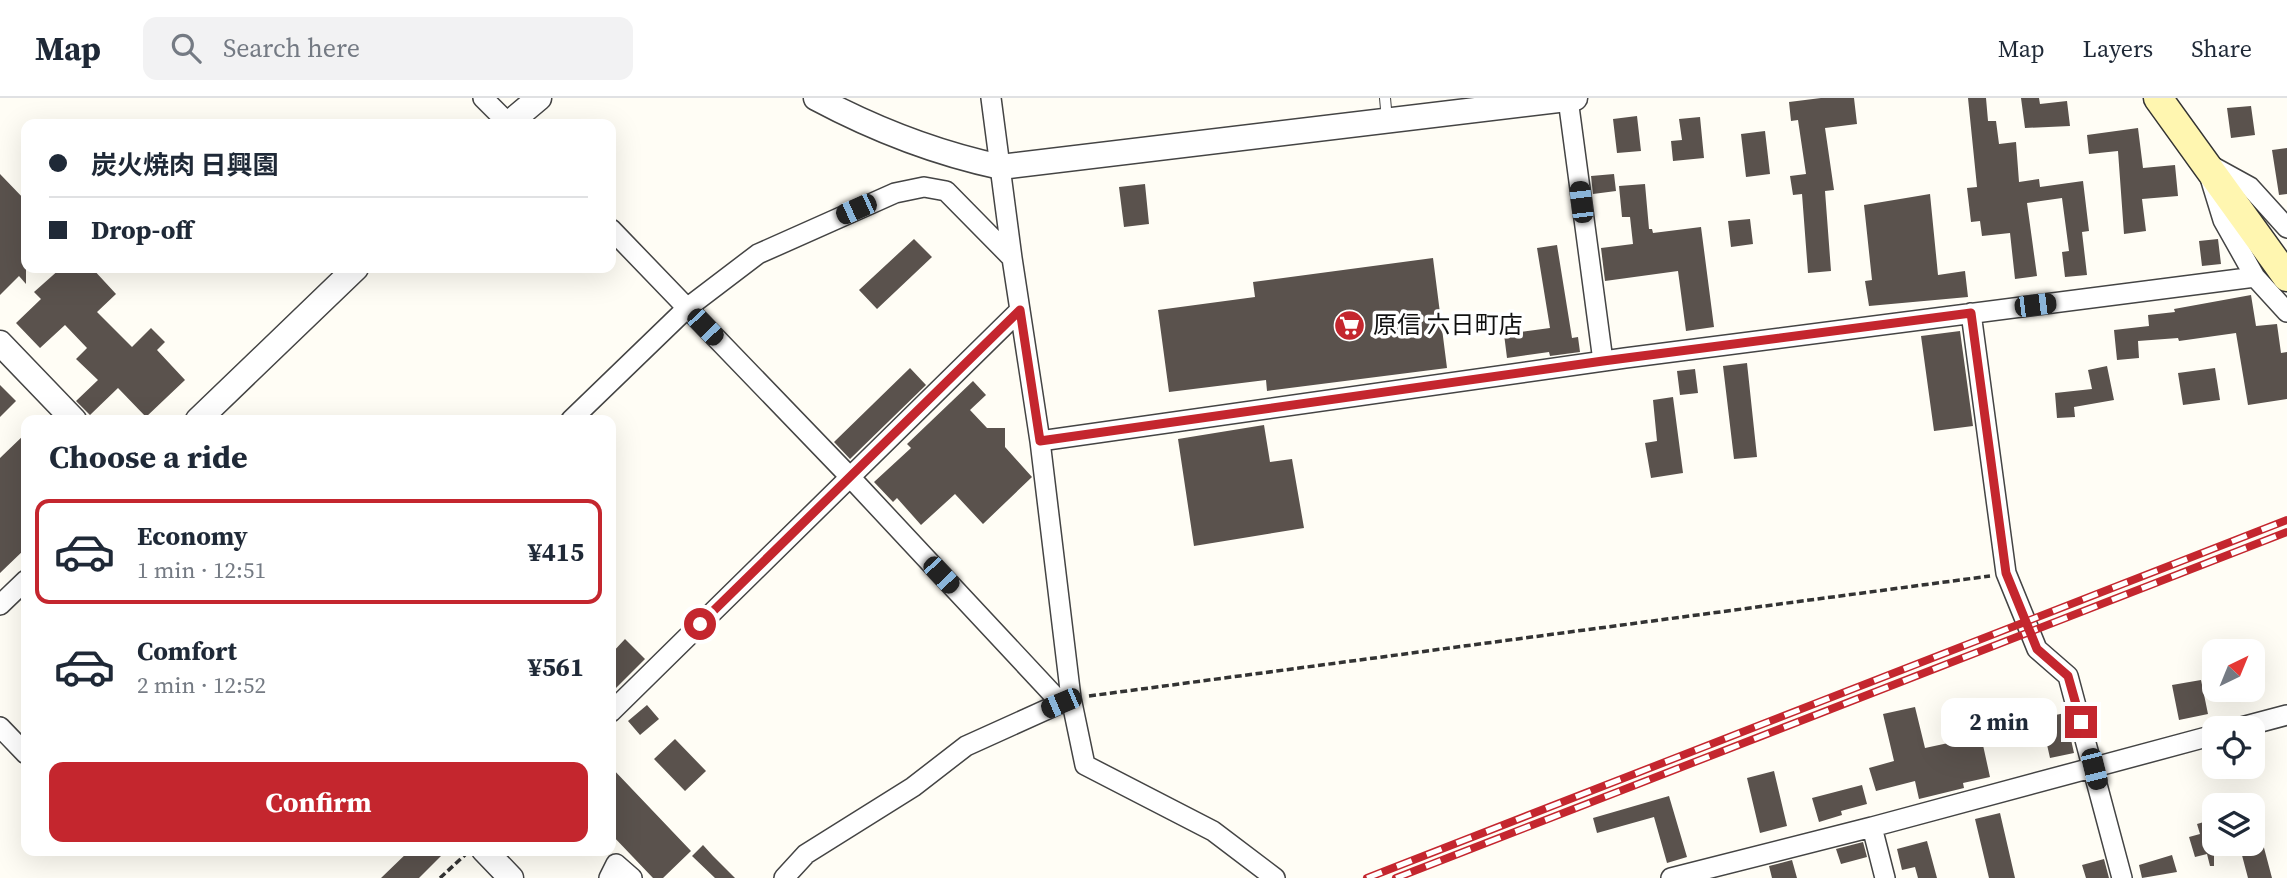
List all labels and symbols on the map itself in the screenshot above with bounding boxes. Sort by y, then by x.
car [1569,180,1594,224]
car [833,191,880,227]
car [2013,292,2058,318]
car [683,305,728,349]
supermarket icon: 原信 六日町店 [1333,308,1367,342]
place label: 原信 六日町店 [1373,308,1523,341]
car [919,552,964,598]
route start [684,608,716,640]
north arrow [2202,639,2264,702]
car [1038,685,1085,721]
callout: 2 min [1941,698,2056,746]
route end [2065,706,2097,738]
car [2079,746,2110,792]

